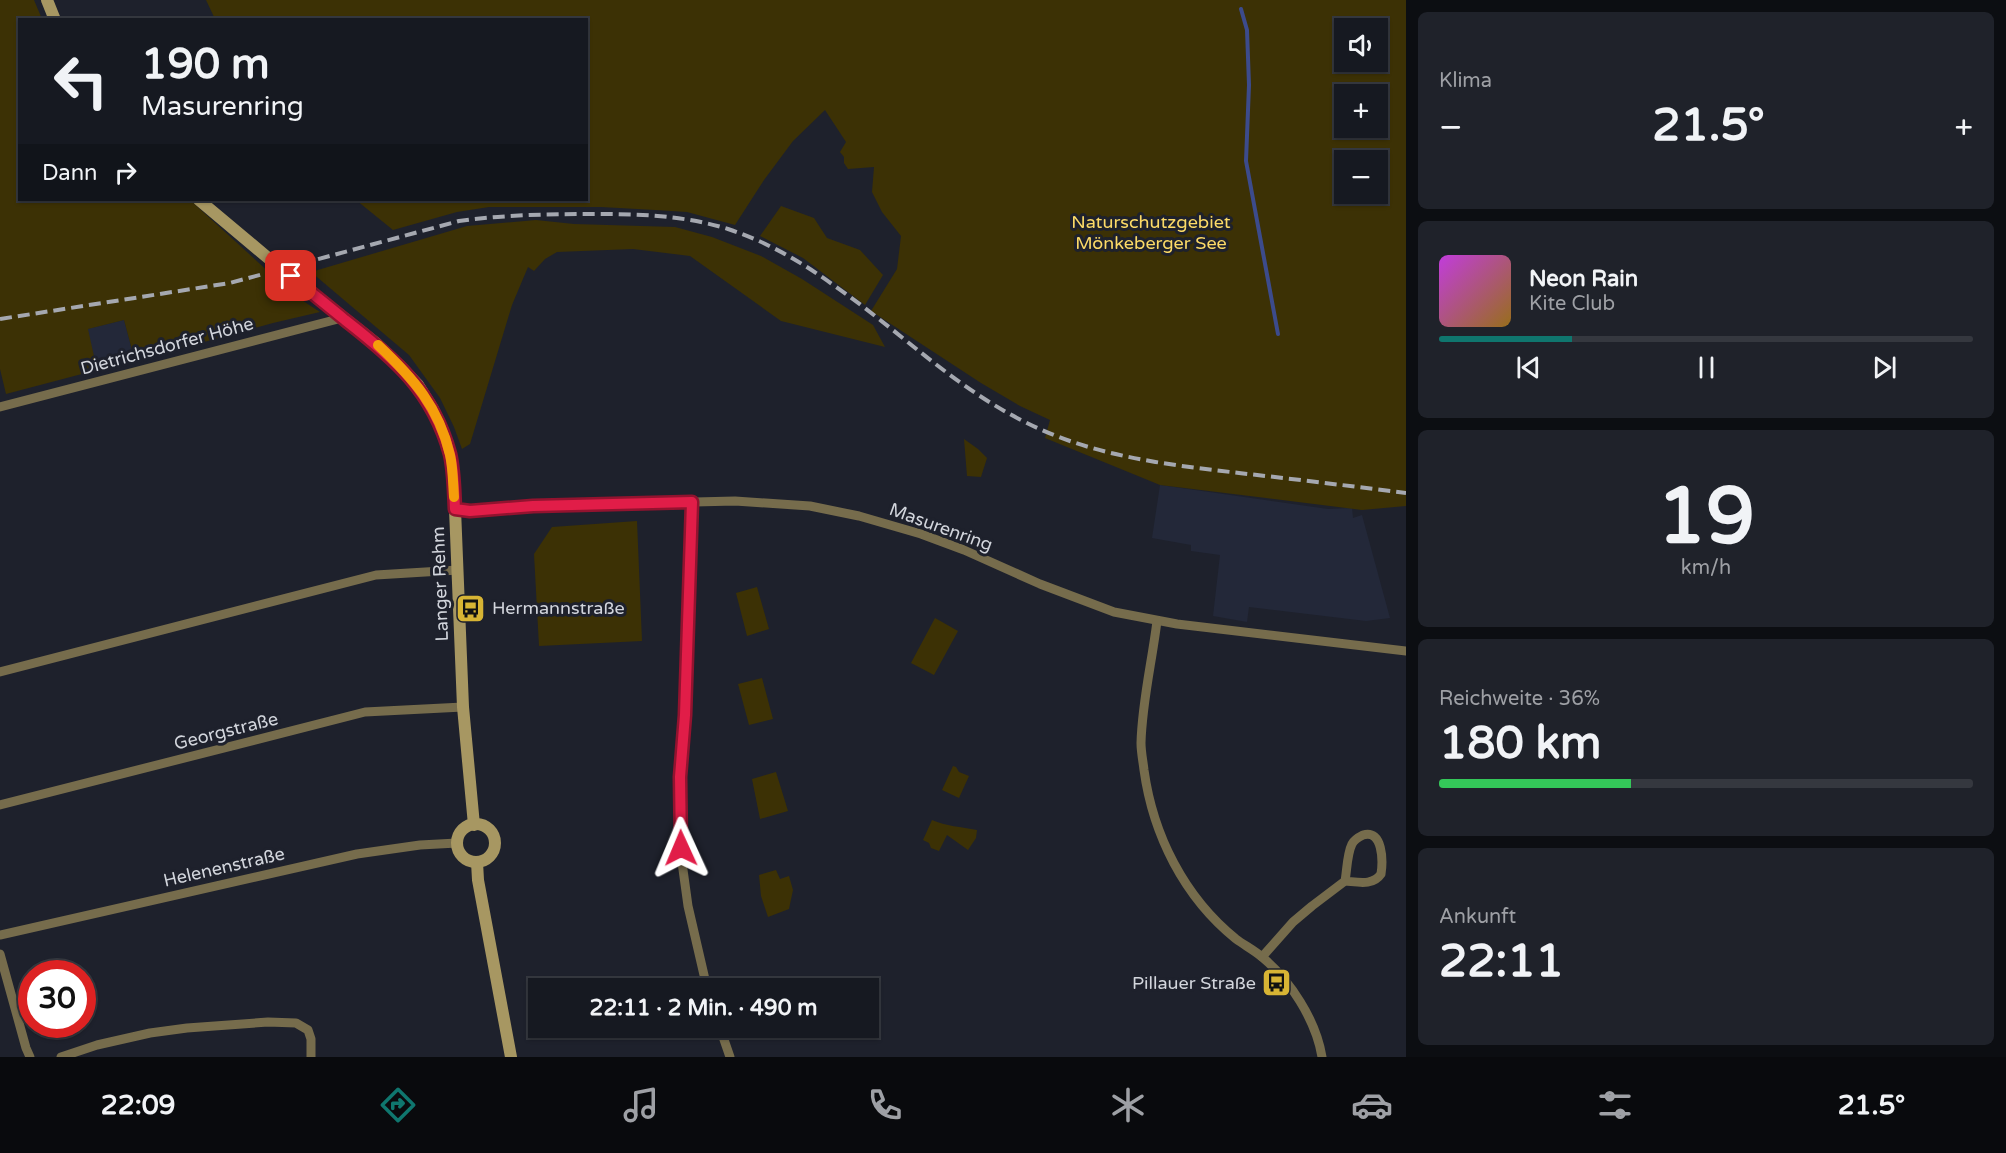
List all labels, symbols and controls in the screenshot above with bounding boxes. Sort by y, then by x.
map controls [1334,18,1388,204]
button: sound [1334,18,1388,72]
text: 190 m [141,39,270,90]
icon: left [42,42,120,120]
text: Klima [1439,69,1492,93]
button: + [1334,84,1388,138]
text: Masurenring [141,90,304,123]
text: 21.5° [1652,99,1765,153]
text: − [1439,108,1463,147]
text: + [1954,108,1973,147]
button: − [1334,150,1388,204]
icon: right [109,156,142,189]
text: Dann [42,160,97,186]
park label: Naturschutzgebiet Mönkeberger See [1071,211,1231,254]
pin [265,250,316,301]
icon: arrive [274,259,307,292]
text: Neon Rain [1529,266,1638,292]
text: Kite Club [1529,292,1615,316]
street label: Dietrichsdorfer Höhe [78,312,256,380]
icon: previous [1512,351,1545,384]
icon: pause [1690,351,1723,384]
icon: next [1868,351,1901,384]
text: 19 [1657,470,1755,564]
street label: Masurenring [886,498,996,556]
street label: Langer Rehm [427,526,453,642]
text: km/h [1681,556,1731,580]
bus stop icon: Hermannstraße [455,592,487,624]
place label: Hermannstraße [492,597,625,619]
text: Reichweite · 36% [1439,687,1600,711]
street label: Georgstraße [172,707,280,755]
text: 180 km [1439,717,1601,771]
position arrow [649,816,713,880]
street label: Helenenstraße [161,842,287,892]
text: Ankunft [1439,905,1516,929]
text: 22:11 [1439,935,1564,989]
speed limit sign: 30 [18,960,96,1038]
bus stop icon: Pillauer Straße [1261,967,1293,999]
place label: Pillauer Straße [1132,972,1256,994]
text: 22:11 · 2 Min. · 490 m [590,995,817,1021]
icon: directions [377,1084,419,1126]
icon: music [620,1084,662,1126]
icon: phone [864,1084,906,1126]
icon: climate [1107,1084,1149,1126]
icon: car [1351,1084,1393,1126]
icon: filters [1594,1084,1636,1126]
text: 22:09 [101,1089,176,1122]
text: 21.5° [1838,1089,1905,1122]

